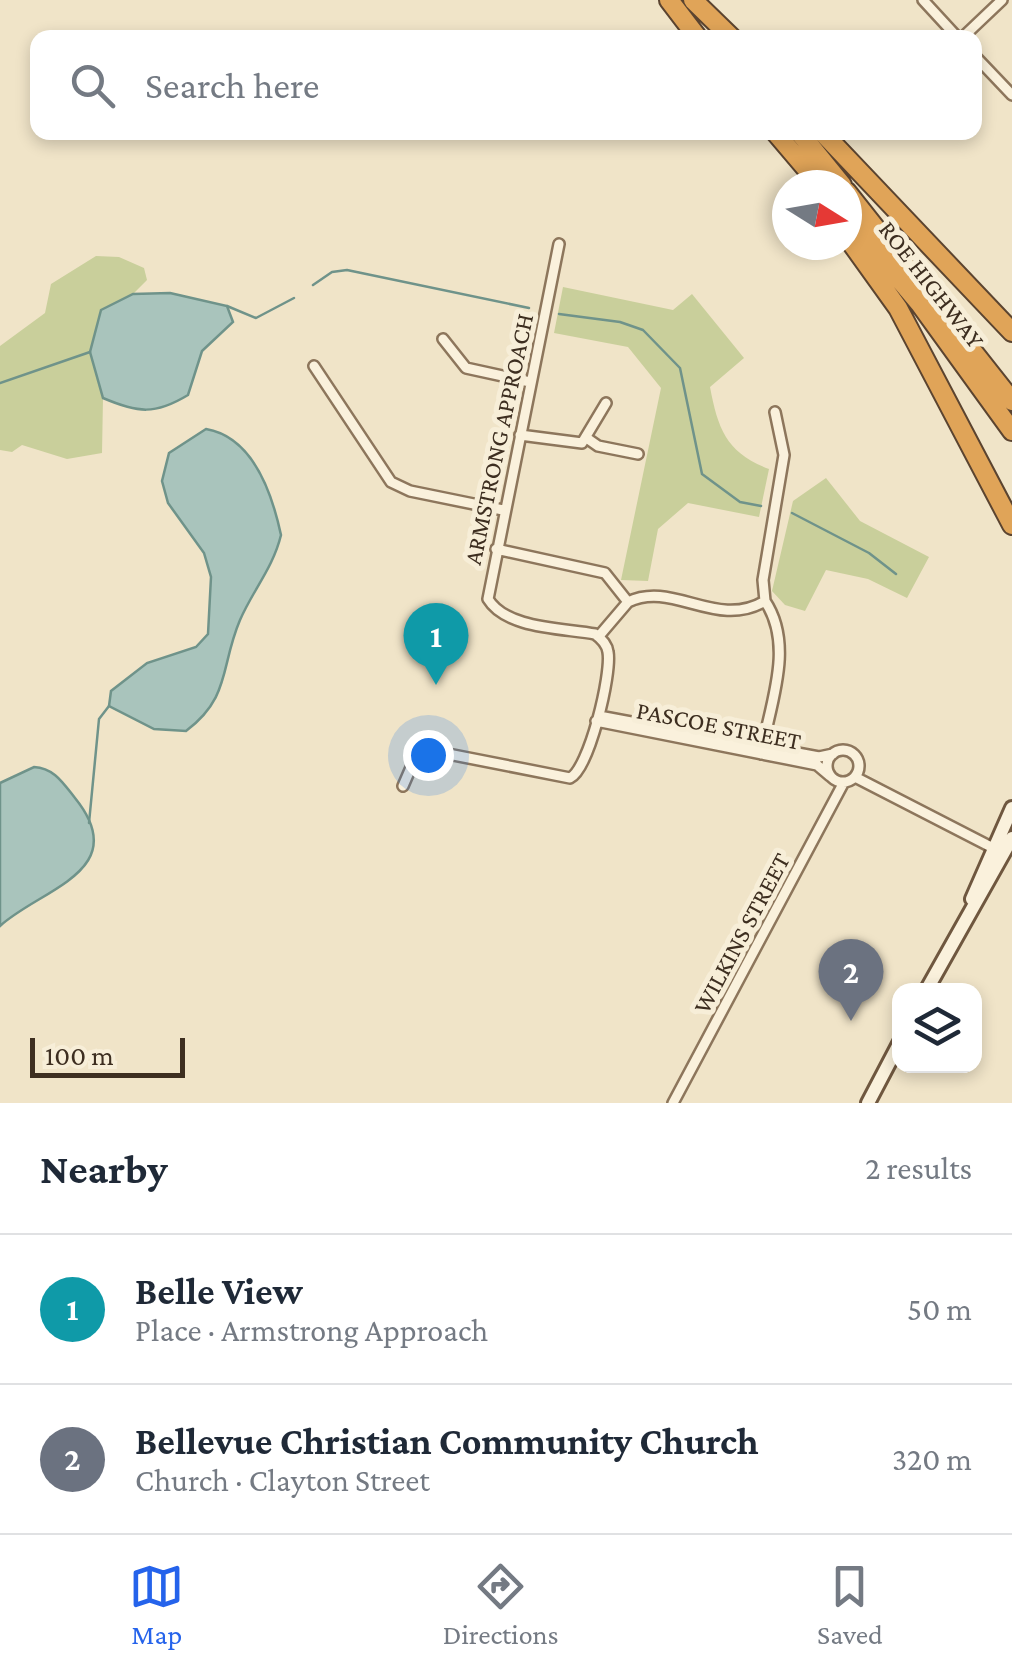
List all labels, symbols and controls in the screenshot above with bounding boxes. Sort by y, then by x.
search box [30,30,982,140]
icon: search [65,58,120,113]
text: Search here [145,64,319,106]
north arrow [772,170,862,260]
street label: ROE HIGHWAY [874,216,990,354]
street label: ARMSTRONG APPROACH [459,311,538,567]
pin: 1 [404,602,468,685]
street label: PASCOE STREET [634,696,804,755]
your location [403,730,454,781]
street label: WILKINS STREET [688,848,795,1018]
pin: 2 [818,938,884,1021]
map controls [892,983,982,1073]
button: layers [892,983,982,1073]
scale bar [30,1033,185,1078]
text: 100 m [45,1040,114,1071]
text: Nearby [40,1145,168,1192]
text: 2 results [865,1150,972,1186]
text: Belle View [135,1270,303,1312]
text: 1 [67,1291,78,1327]
text: 50 m [907,1291,972,1327]
text: Place · Armstrong Approach [135,1312,488,1348]
text: Bellevue Christian Community Church [135,1420,759,1462]
text: 2 [64,1441,81,1477]
text: 320 m [892,1441,972,1477]
text: Church · Clayton Street [135,1462,430,1498]
tab: Map [129,1559,184,1650]
tab: Directions [443,1559,559,1650]
tab: Saved [817,1559,883,1650]

